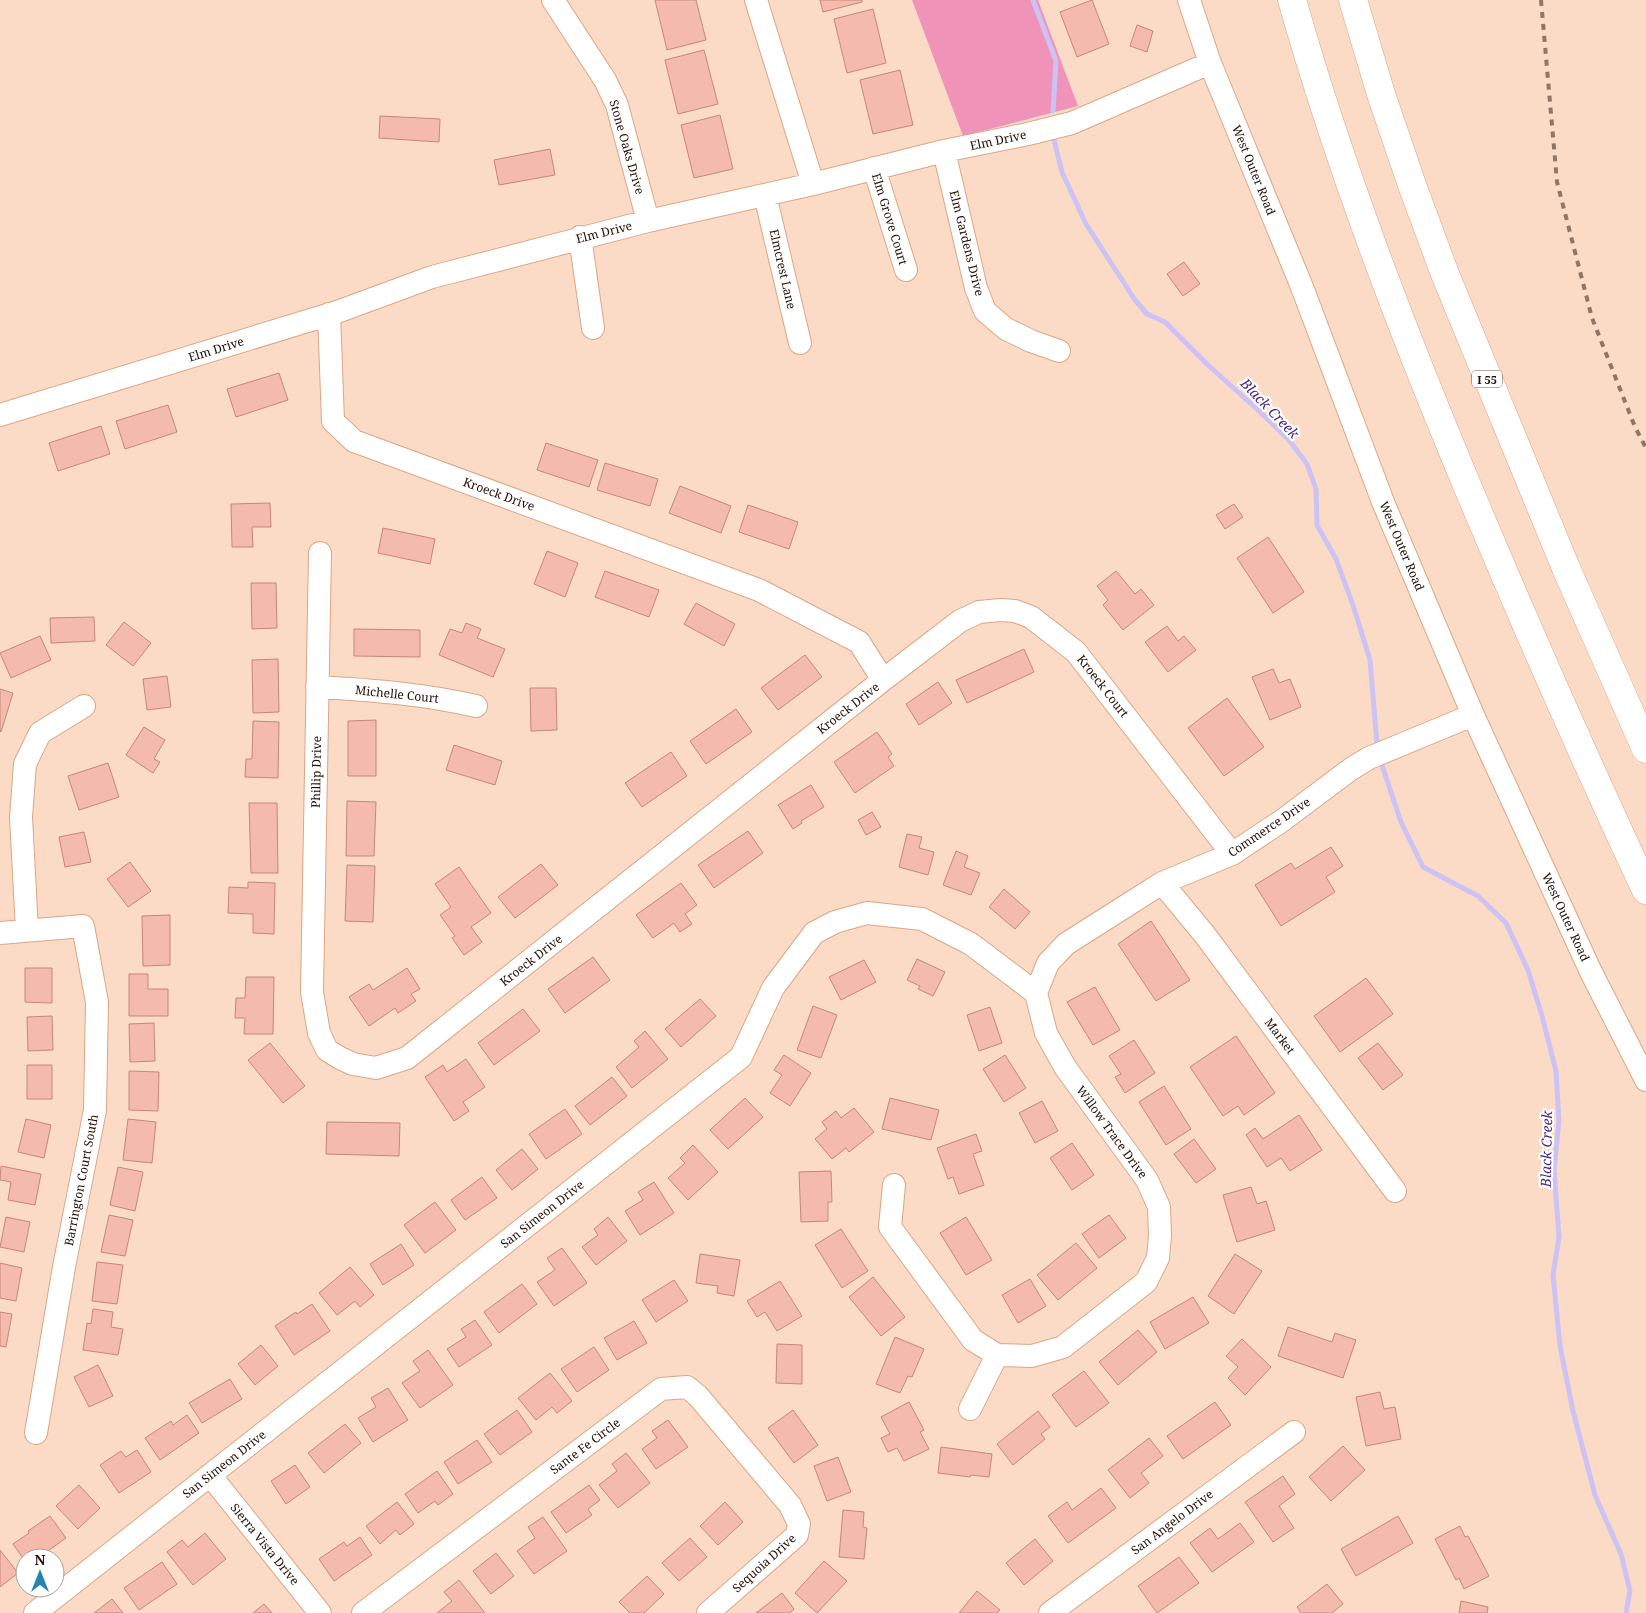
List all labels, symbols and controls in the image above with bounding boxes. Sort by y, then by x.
street label: Stone Oaks Drive [605,98,649,196]
street label: West Outer Road [1228,122,1280,218]
street label: Elm Drive [968,126,1028,154]
street label: Elm Grove Court [868,171,912,267]
street label: Elm Gardens Drive [946,188,988,298]
street label: Elm Drive [574,217,634,247]
street label: Elmcrest Lane [766,227,800,311]
street label: Elm Drive [186,333,246,365]
road number: I 55 [1472,370,1502,388]
water label: Black Creek [1236,373,1304,443]
street label: Kroeck Drive [461,473,537,515]
street label: West Outer Road [1375,499,1429,594]
street label: Kroeck Court [1073,651,1133,721]
street label: Kroeck Drive [813,678,883,738]
street label: Michelle Court [354,681,440,707]
street label: Phillip Drive [307,736,325,808]
street label: Commerce Drive [1224,793,1314,861]
street label: West Outer Road [1538,870,1594,965]
street label: Kroeck Drive [496,930,566,990]
street label: Market [1261,1014,1299,1058]
street label: Willow Trace Drive [1073,1082,1151,1182]
water label: Black Creek [1536,1109,1556,1189]
street label: Barrington Court South [60,1112,102,1247]
street label: San Simeon Drive [497,1176,587,1252]
street label: Sante Fe Circle [546,1414,624,1478]
street label: San Simeon Drive [179,1426,269,1502]
street label: San Angelo Drive [1128,1486,1216,1558]
street label: Sierra Vista Drive [227,1499,303,1589]
street label: Sequoia Drive [729,1530,799,1596]
north arrow [15,1548,65,1598]
text: N [34,1550,46,1569]

